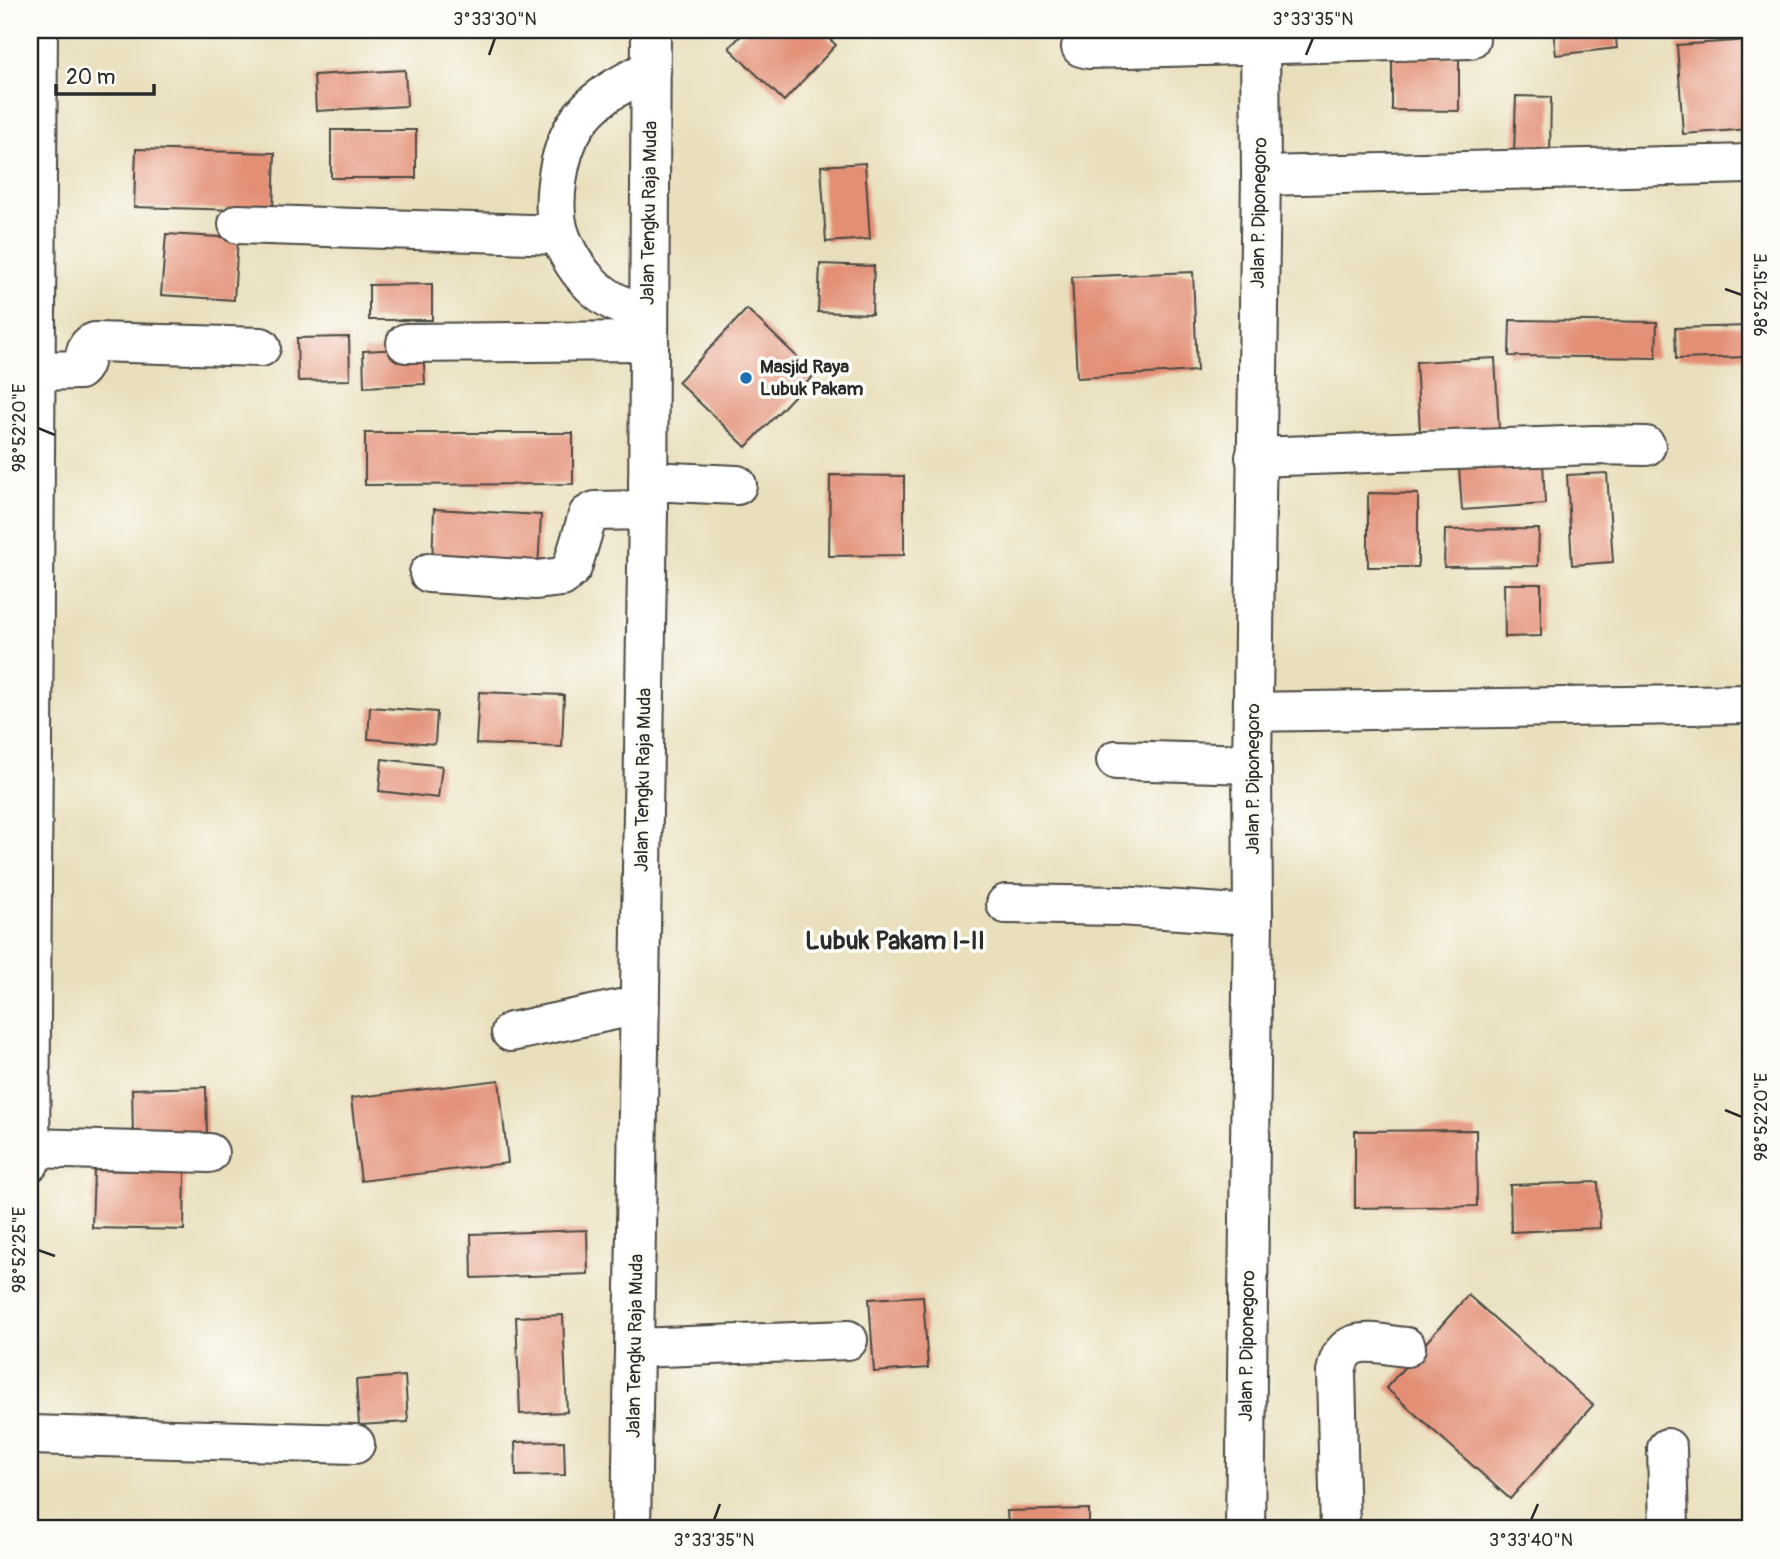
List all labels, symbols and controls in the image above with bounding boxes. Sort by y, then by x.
text: 3°33'30"N [453,8,537,31]
text: 3°33'35"N [1273,8,1353,31]
scale bar [56,52,154,96]
text: 20 m [66,64,115,91]
street label: Jalan Tengku Raja Muda [635,120,663,305]
street label: Jalan P. Diponegoro [1246,137,1272,289]
text: 98°52'15"E [1750,253,1773,337]
place label: Masjid Raya Lubuk Pakam [760,355,864,401]
marker: Masjid Raya Lubuk Pakam [738,370,754,386]
text: 98°52'20"E [8,384,31,472]
street label: Jalan Tengku Raja Muda [629,687,657,872]
street label: Jalan P. Diponegoro [1241,703,1265,855]
district label: Lubuk Pakam I-II [805,925,985,957]
text: 98°52'20"E [1750,1073,1773,1161]
text: 98°52'25"E [8,1207,31,1293]
street label: Jalan Tengku Raja Muda [621,1253,649,1438]
street label: Jalan P. Diponegoro [1234,1270,1260,1422]
text: 3°33'35"N [674,1529,754,1552]
text: 3°33'40"N [1489,1529,1573,1552]

